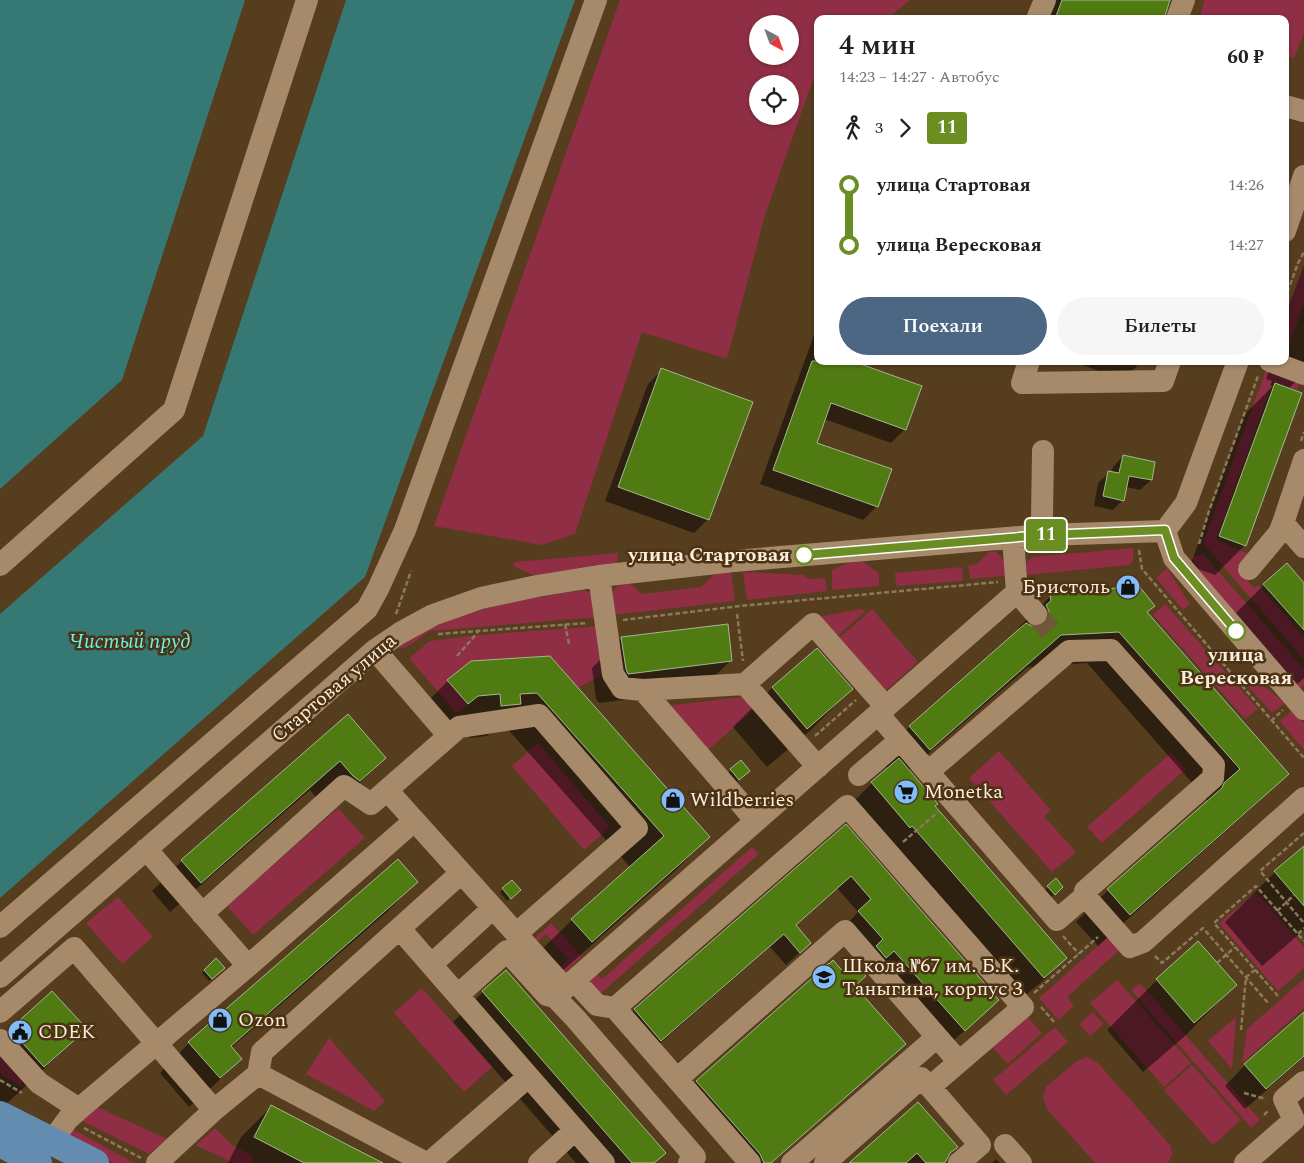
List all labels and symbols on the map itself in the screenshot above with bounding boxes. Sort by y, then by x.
north arrow [749,15,799,65]
line badge: 11 [1024,519,1068,551]
place label: улица Стартовая [627,540,790,570]
marker: улица Стартовая [794,545,814,565]
place label: Бристоль [1022,572,1110,602]
shop icon: Бристоль [1115,574,1141,600]
marker: улица Вересковая [1226,621,1246,641]
water label: Чистый пруд [69,626,191,658]
street label: Стартовая улица [265,626,404,750]
place label: улица Вересковая [1180,640,1292,693]
place label: Monetka [924,777,1003,807]
supermarket icon: Monetka [893,779,919,805]
place label: Wildberries [690,785,794,815]
shop icon: Wildberries [660,787,686,813]
place label: Школа №67 им. Б.К. Таныгина, корпус 3 [842,951,1023,1004]
school or university icon: Школа №67 им. Б.К. Таныгина, корпус 3 [811,964,837,990]
place label: Ozon [238,1005,286,1035]
shop icon: Ozon [207,1007,233,1033]
place label: CDEK [38,1017,96,1047]
public building icon: CDEK [7,1019,33,1045]

